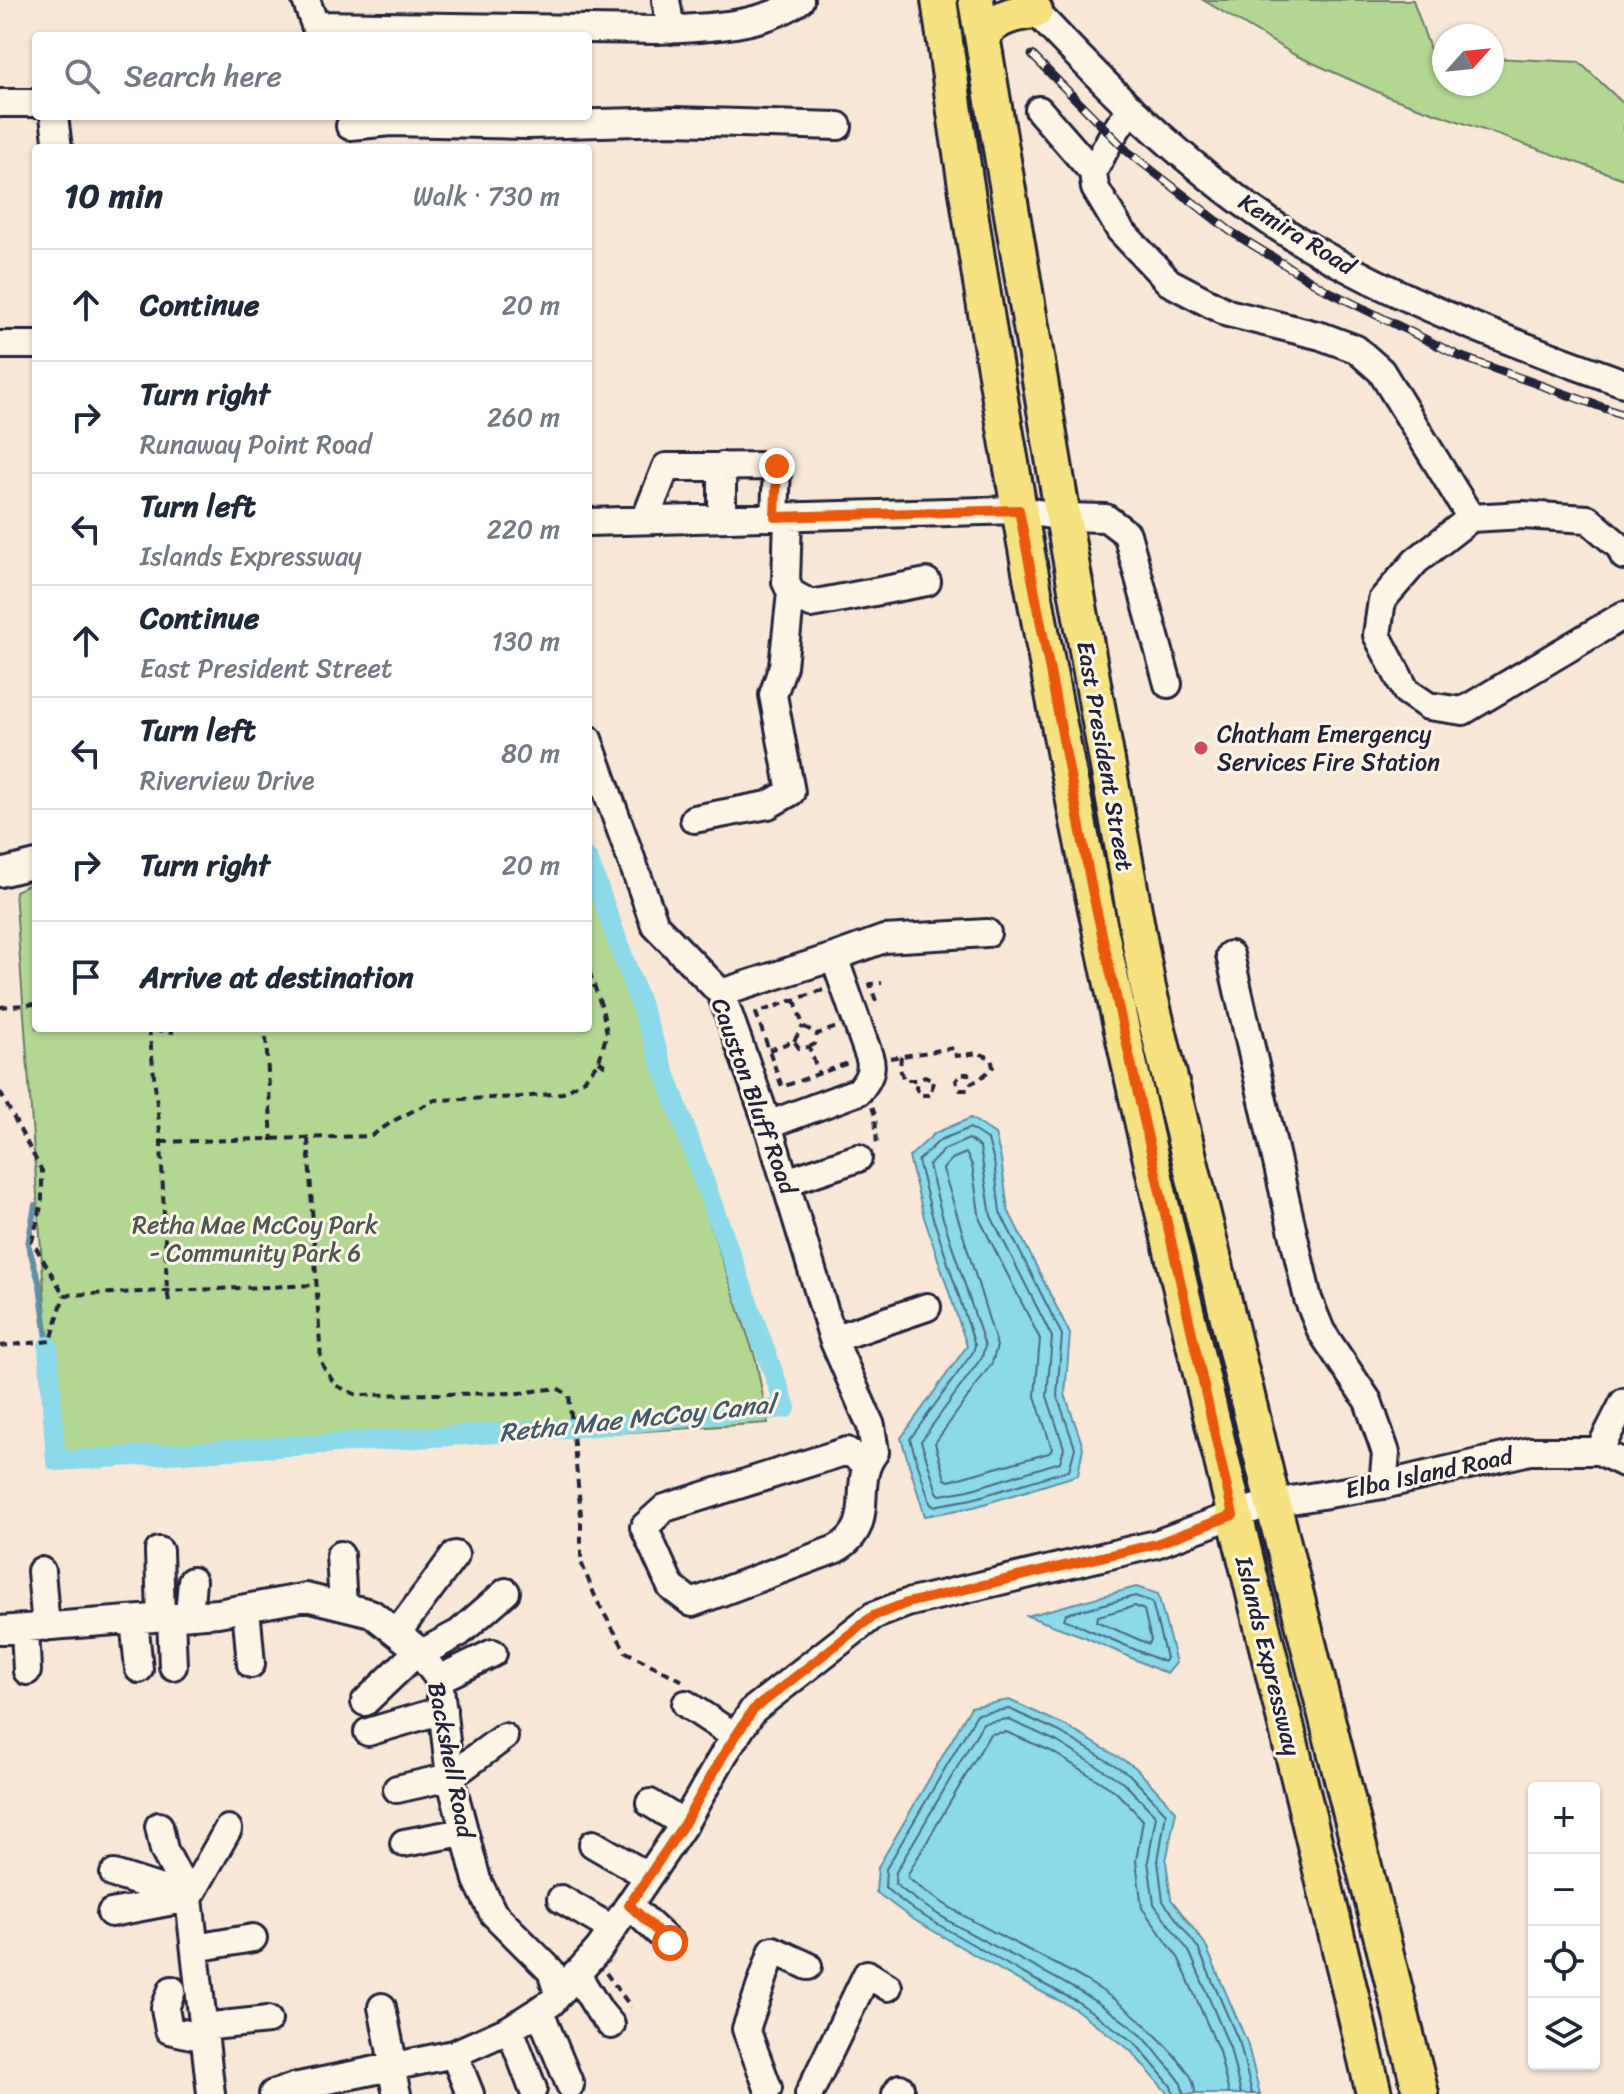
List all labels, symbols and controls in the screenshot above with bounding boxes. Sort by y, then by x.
north arrow [1432,24,1504,96]
search box [32,32,592,120]
text: Search here [124,49,282,103]
icon: search [60,54,104,98]
text: 10 min [64,166,163,226]
text: Walk · 730 m [413,173,560,219]
street label: Kemira Road [1230,181,1365,287]
text: Continue [140,278,259,332]
text: 20 m [502,282,560,328]
icon: ahead [64,283,108,327]
text: Turn right [140,367,270,421]
text: 260 m [487,394,560,440]
icon: right [64,395,108,439]
text: Runaway Point Road [140,421,372,467]
route end [759,448,795,484]
text: Turn left [140,479,256,533]
text: 220 m [487,506,560,552]
icon: left [64,507,108,551]
text: Islands Expressway [140,533,362,579]
text: Continue [140,591,259,645]
text: 130 m [491,618,560,664]
icon: ahead [64,619,108,663]
street label: East President Street [1064,638,1146,874]
text: East President Street [140,645,392,691]
text: Turn left [140,703,256,757]
place label: Chatham Emergency Services Fire Station [1217,713,1440,783]
text: 80 m [501,730,560,776]
icon: left [64,731,108,775]
marker: Chatham Emergency Services Fire Station [1192,739,1210,757]
text: Riverview Drive [140,757,314,803]
text: Turn right [140,838,270,892]
text: 20 m [502,842,560,888]
icon: right [64,843,108,887]
text: Arrive at destination [140,950,414,1004]
icon: arrive [64,955,108,999]
street label: Causton Bluff Road [699,992,810,1202]
park label: Retha Mae McCoy Park - Community Park 6 [132,1204,378,1274]
water label: Retha Mae McCoy Canal [497,1380,783,1455]
street label: Elba Island Road [1341,1434,1519,1511]
street label: Islands Expressway [1223,1551,1313,1761]
street label: Backshell Road [415,1679,487,1844]
map controls [1528,1782,1600,2070]
button: + [1528,1782,1600,1854]
button: − [1528,1854,1600,1926]
route start [652,1925,688,1961]
button: locate [1528,1926,1600,1998]
button: layers [1528,1998,1600,2070]

